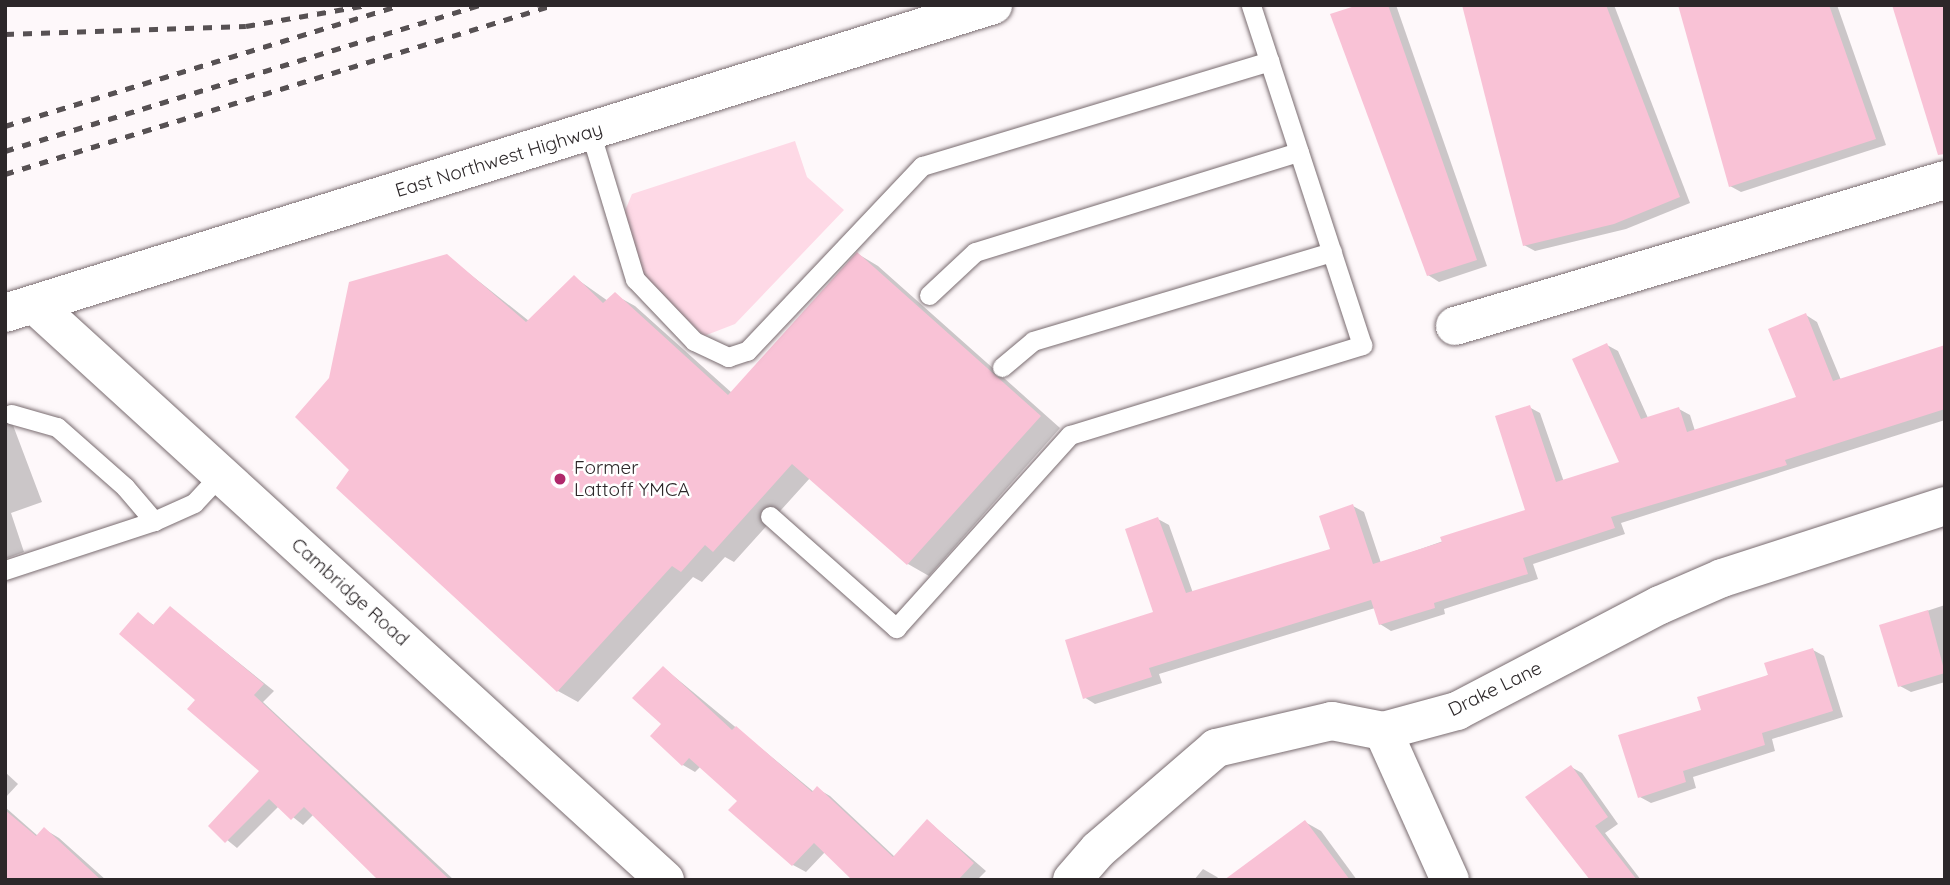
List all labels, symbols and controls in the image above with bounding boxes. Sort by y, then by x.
street label: East Northwest Highway [393,118,605,202]
place label: Former Lattoff YMCA [574,457,690,501]
marker: Former Lattoff YMCA [552,471,568,487]
street label: Cambridge Road [287,533,413,651]
street label: Drake Lane [1444,657,1546,721]

